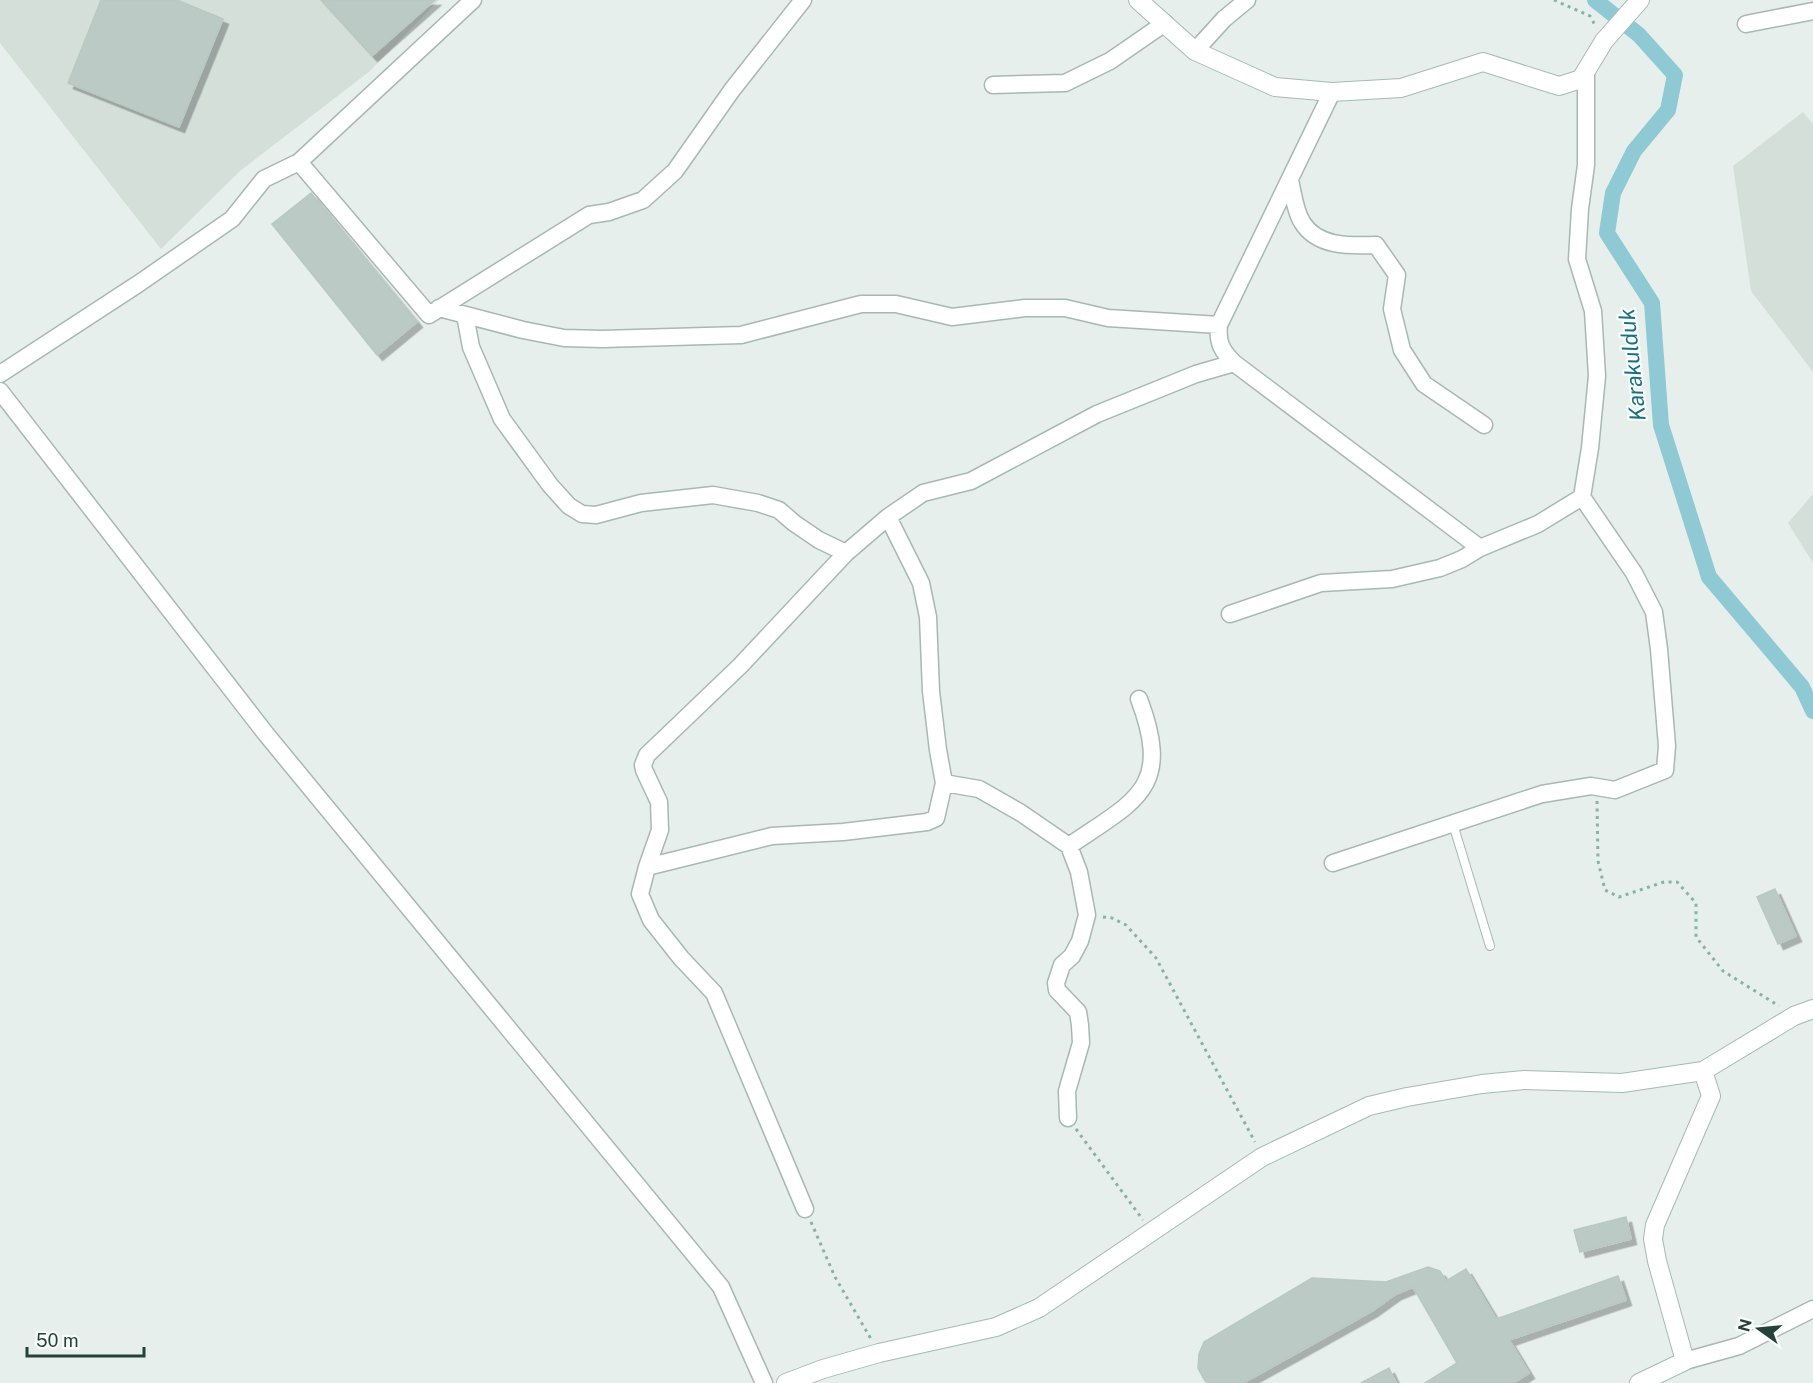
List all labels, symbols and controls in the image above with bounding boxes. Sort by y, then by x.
water label: Karakulduk [1613,307,1651,423]
north arrow [1729,1299,1789,1359]
text: N [1734,1317,1756,1334]
scale bar [27,1320,144,1358]
text: 50 m [36,1330,79,1351]

